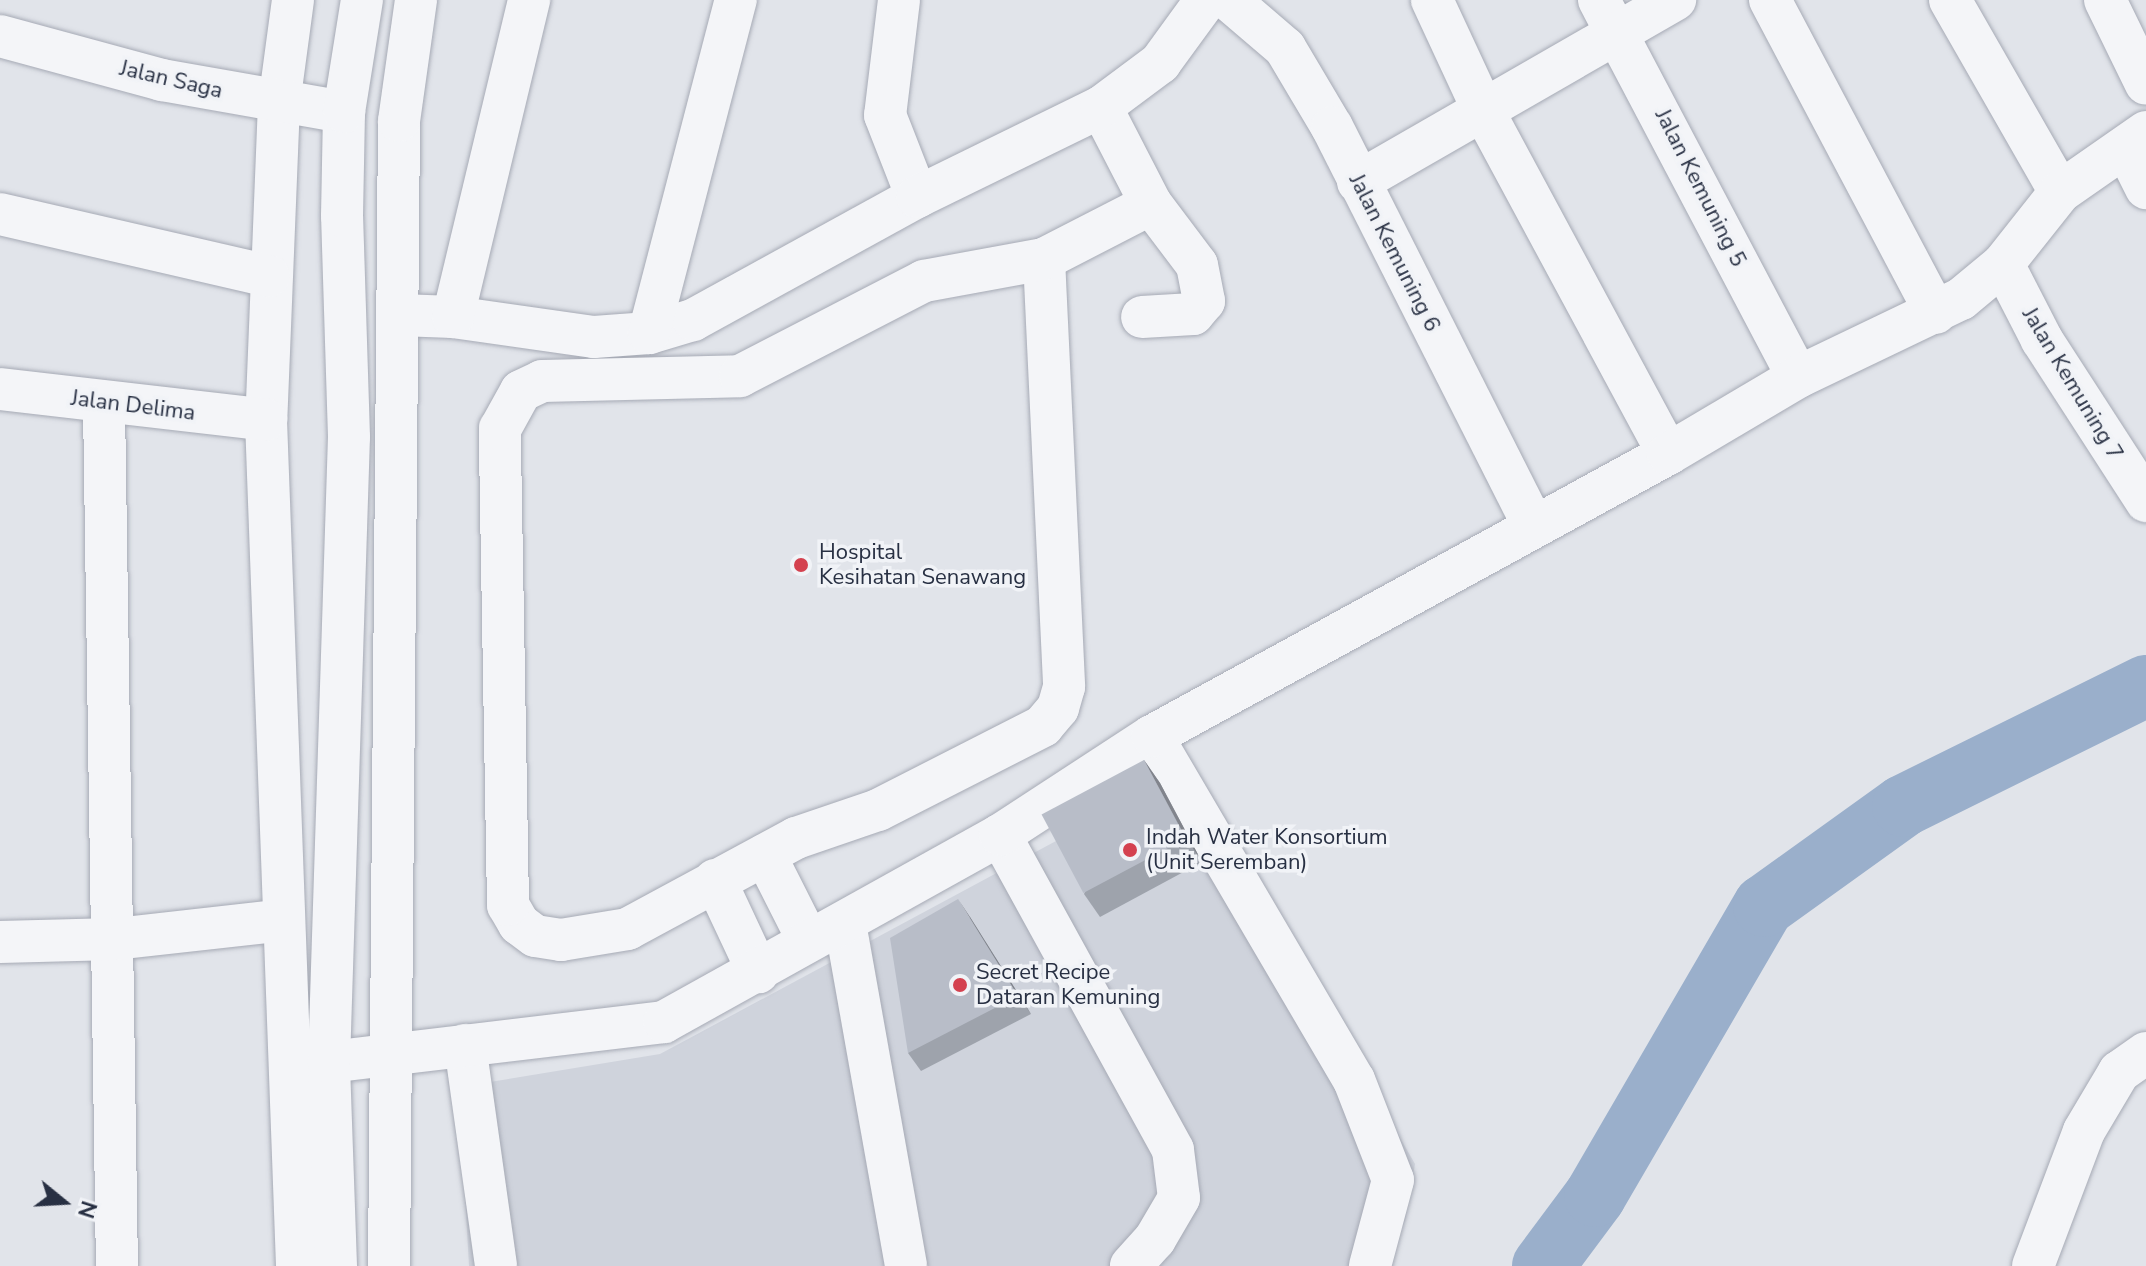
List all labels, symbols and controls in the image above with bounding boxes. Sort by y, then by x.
street label: Jalan Saga [117,55,225,105]
street label: Jalan Kemuning 5 [1649,105,1751,271]
street label: Jalan Kemuning 6 [1343,170,1445,336]
street label: Jalan Kemuning 7 [2016,303,2128,465]
street label: Jalan Delima [69,385,197,427]
place label: Hospital Kesihatan Senawang [819,539,1026,590]
marker: Hospital Kesihatan Senawang [790,554,812,576]
place label: Indah Water Konsortium (Unit Seremban) [1146,824,1388,876]
marker: Indah Water Konsortium (Unit Seremban) [1121,841,1139,859]
place label: Secret Recipe Dataran Kemuning [976,959,1160,1010]
marker: Secret Recipe Dataran Kemuning [951,976,969,994]
north arrow [24,1162,104,1242]
text: N [70,1197,104,1222]

